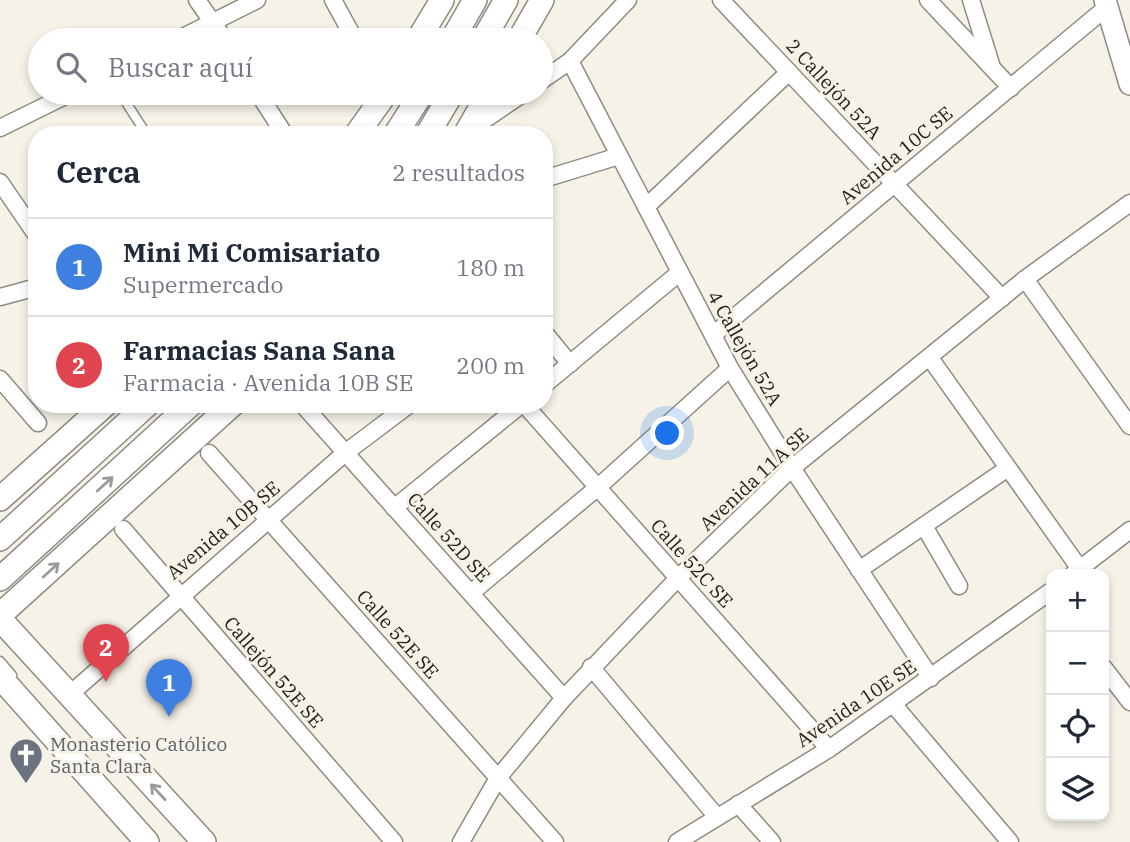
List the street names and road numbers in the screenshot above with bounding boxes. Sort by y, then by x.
street label: 2 Callejón 52A [781,34,887,144]
street label: Avenida 10C SE [835,101,957,209]
street label: 4 Callejón 52A [702,286,788,410]
street label: Avenida 11A SE [694,422,814,536]
street label: Avenida 10B SE [161,476,285,584]
street label: Calle 52D SE [402,487,496,587]
street label: Calle 52C SE [646,514,738,612]
street label: Calle 52E SE [352,585,444,683]
street label: Callejón 52E SE [219,611,329,733]
street label: Avenida 10E SE [791,654,921,752]

